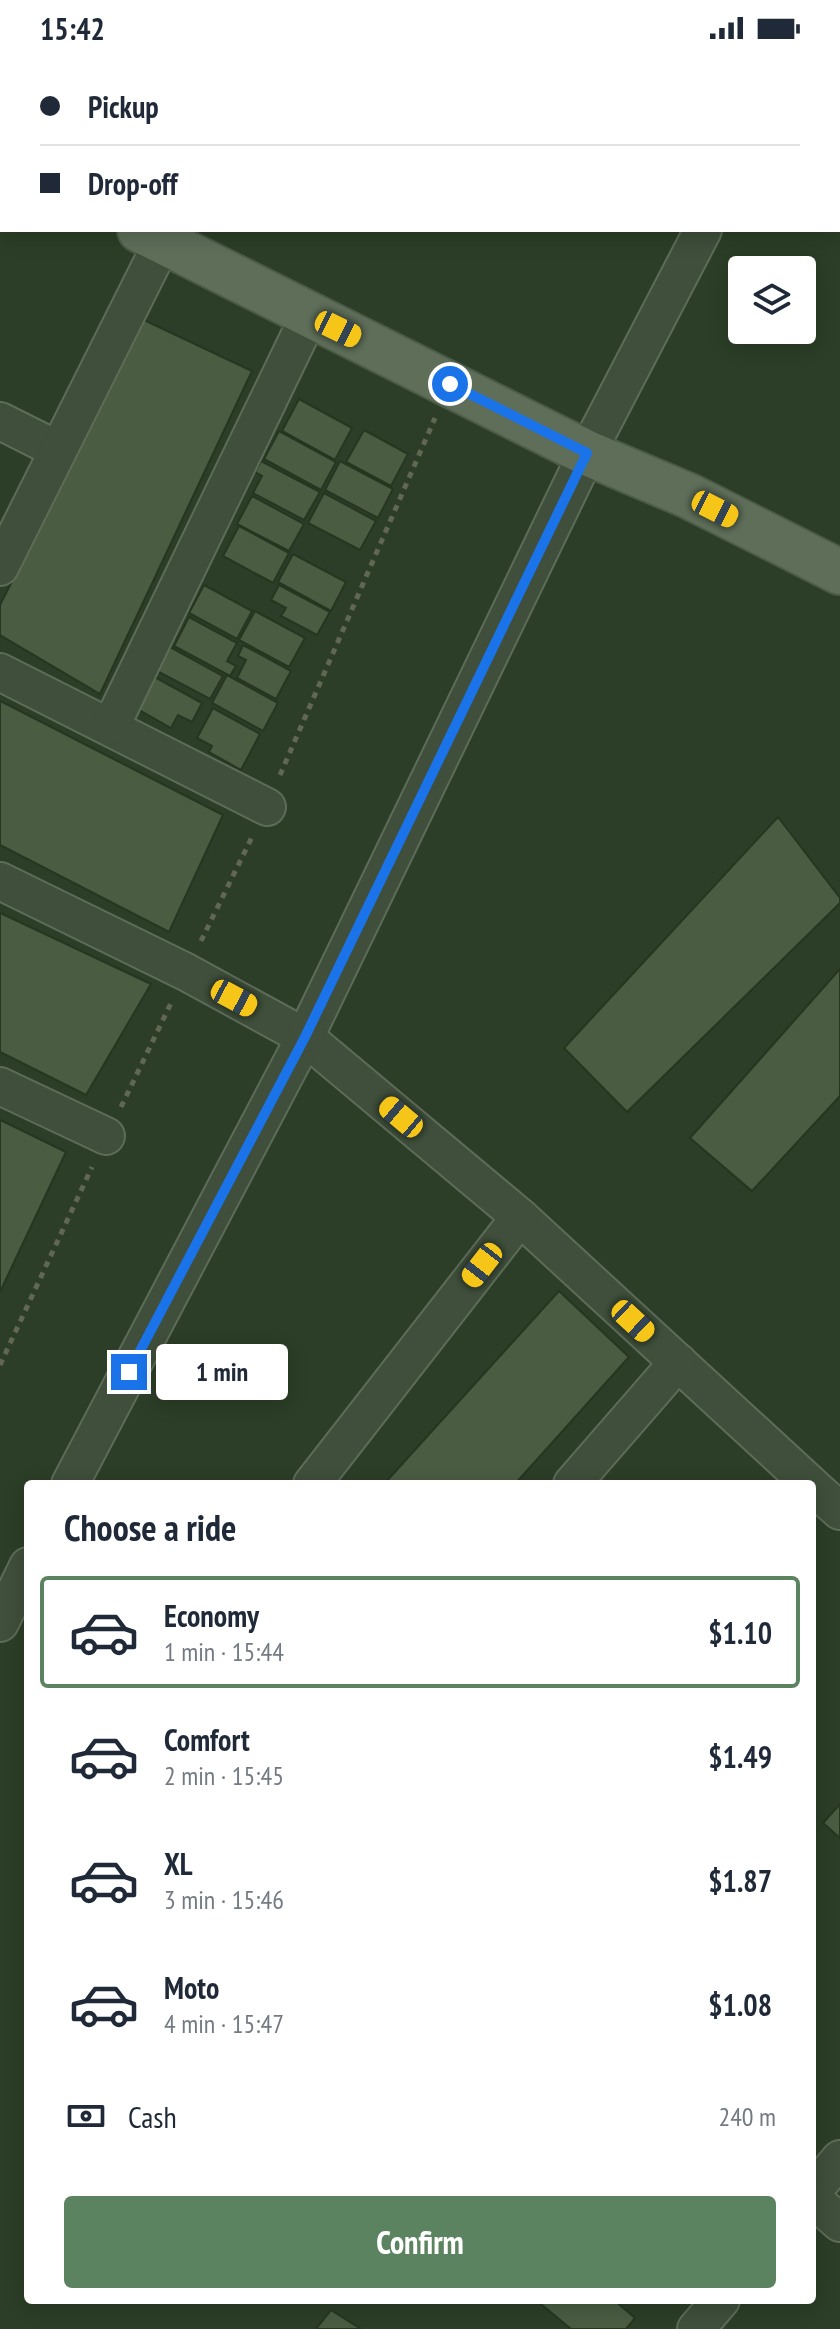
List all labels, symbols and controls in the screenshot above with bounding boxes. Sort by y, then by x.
text: 15:42 [40,9,105,48]
text: Pickup [88,87,159,126]
text: Drop-off [88,164,178,203]
map controls [728,256,816,344]
button: layers [728,256,816,344]
car [311,308,365,350]
route start [432,366,468,402]
car [688,487,742,531]
car [207,976,261,1020]
car [375,1092,427,1142]
car [458,1239,506,1291]
car [607,1296,659,1346]
callout: 1 min [157,1344,289,1400]
route end [111,1354,147,1390]
text: 1 min [196,1355,248,1388]
text: Choose a ride [64,1504,236,1551]
icon: car [68,1596,140,1668]
text: Economy [164,1596,259,1635]
text: $1.10 [708,1613,772,1652]
text: 1 min · 15:44 [164,1635,284,1668]
icon: car [68,1720,140,1792]
text: Comfort [164,1720,250,1759]
text: $1.49 [708,1737,772,1776]
text: 2 min · 15:45 [164,1759,284,1792]
icon: car [68,1844,140,1916]
text: XL [164,1844,193,1883]
text: $1.87 [708,1861,772,1900]
text: 3 min · 15:46 [164,1883,284,1916]
icon: car [68,1968,140,2040]
text: Moto [164,1968,219,2007]
text: $1.08 [708,1985,772,2024]
text: 4 min · 15:47 [164,2007,284,2040]
icon: cash [64,2094,108,2138]
text: Cash [128,2097,177,2136]
text: 240 m [718,2100,776,2133]
button: Confirm [64,2196,776,2288]

